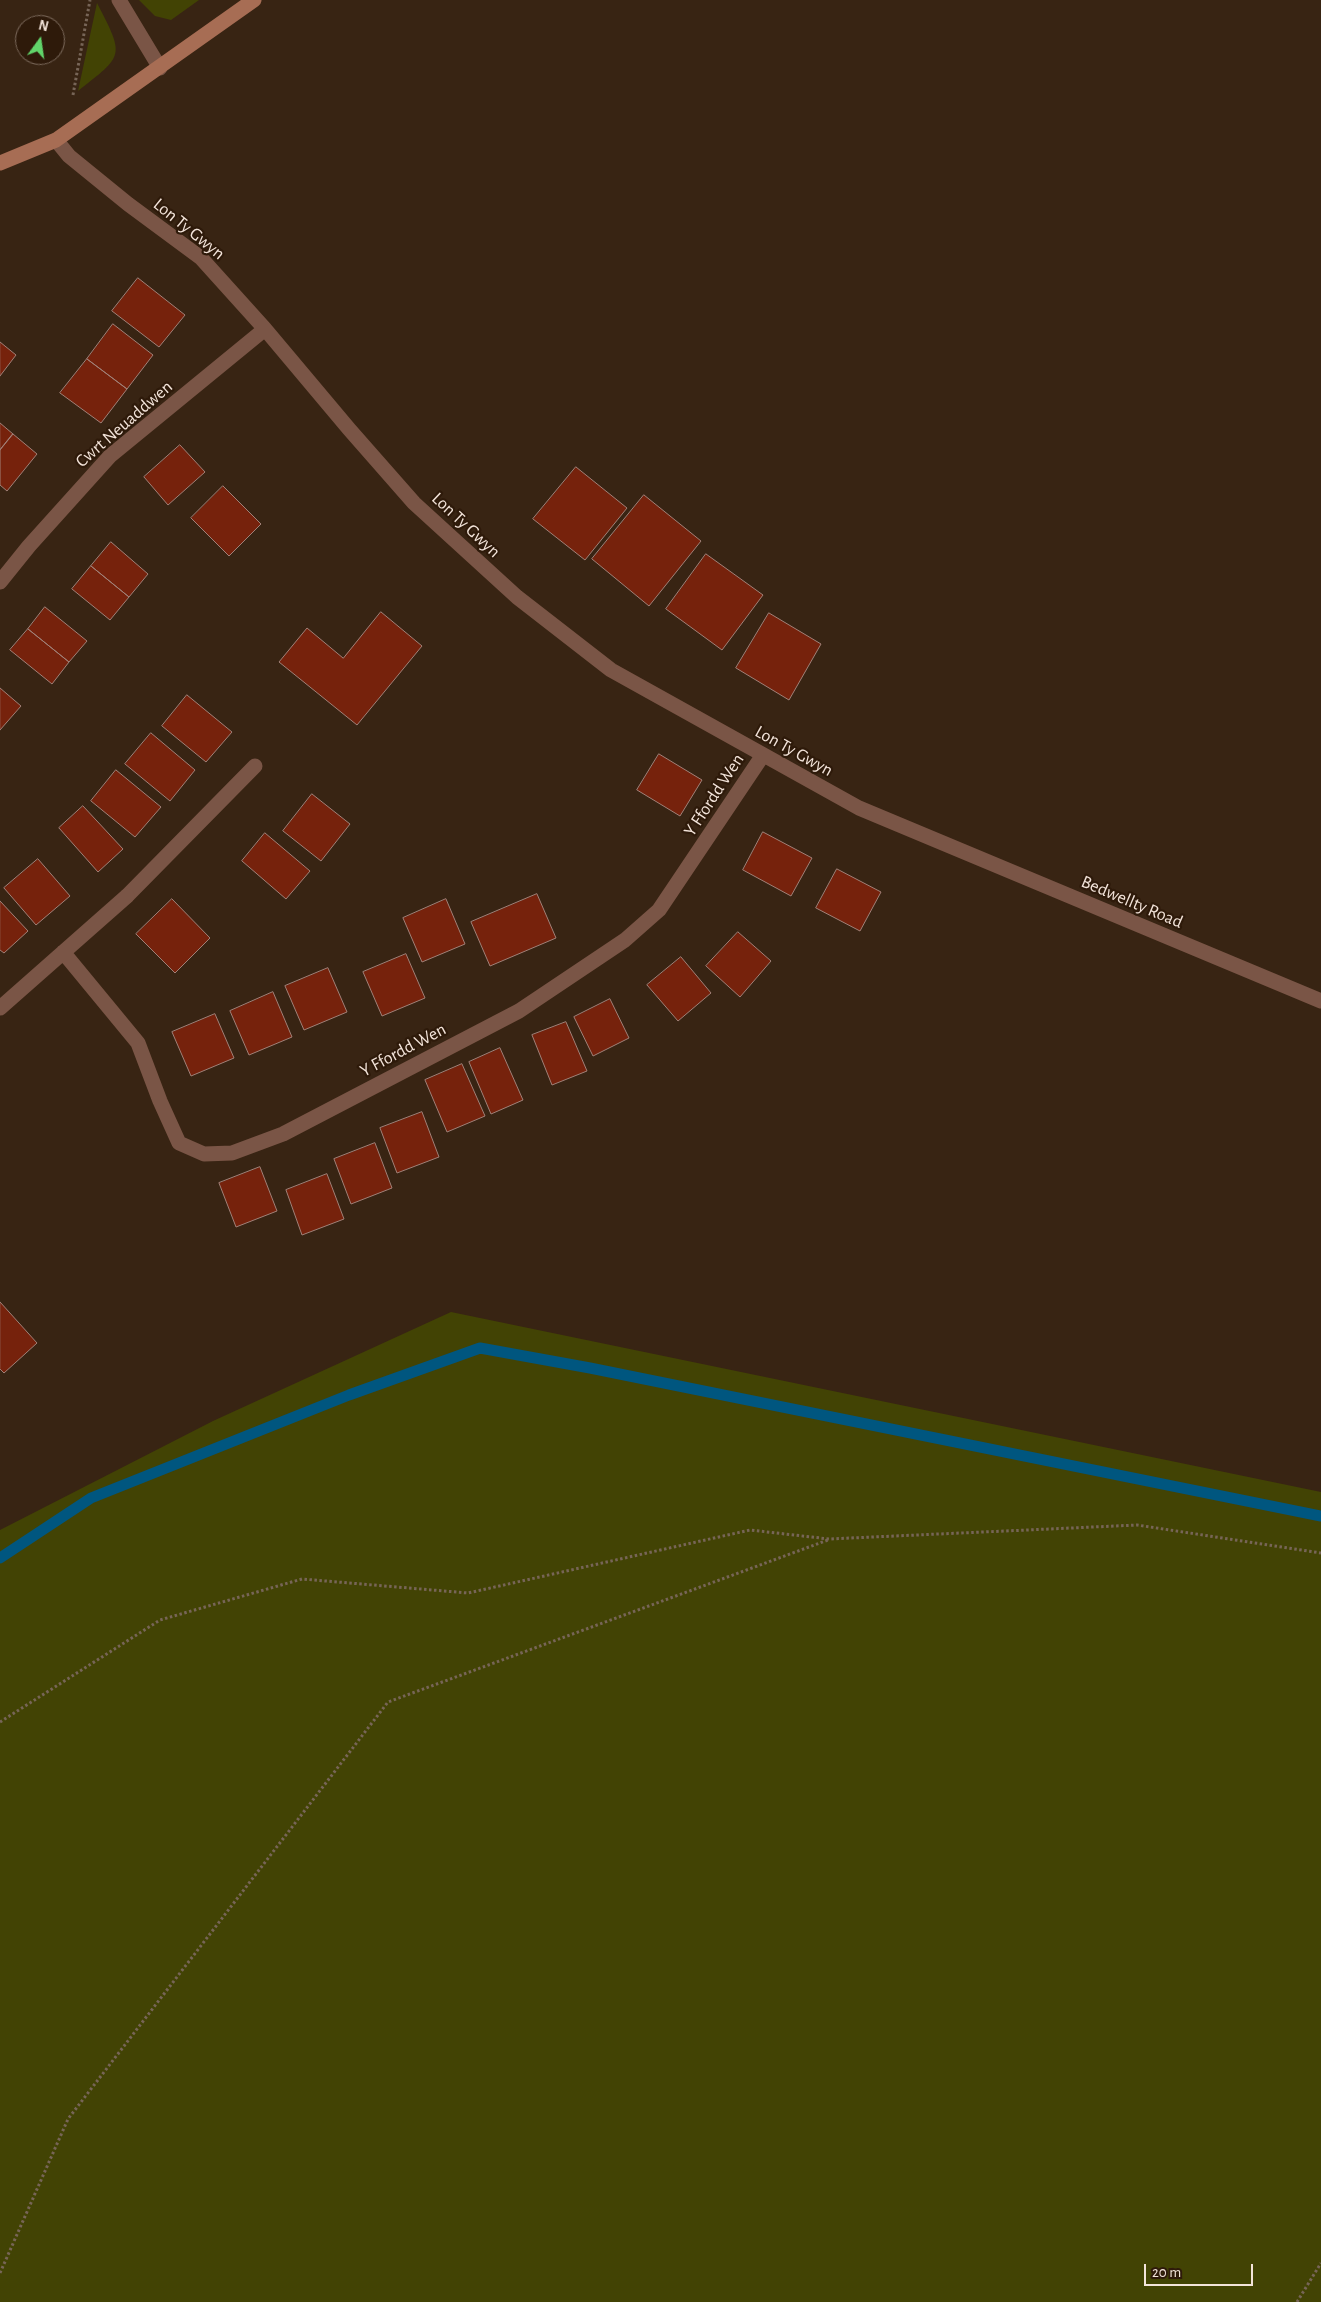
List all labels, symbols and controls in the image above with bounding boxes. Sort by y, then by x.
north arrow [15,15,65,65]
text: N [37,18,50,34]
street label: Lon Ty Gwyn [149,194,229,264]
street label: Cwrt Neuaddwen [71,376,177,472]
street label: Lon Ty Gwyn [427,488,505,562]
street label: Lon Ty Gwyn [751,721,837,781]
street label: Y Ffordd Wen [679,750,749,840]
street label: Bedwellty Road [1078,871,1186,933]
street label: Y Ffordd Wen [356,1018,450,1082]
scale bar [1146,2254,1255,2286]
text: 20 m [1152,2265,1181,2280]

